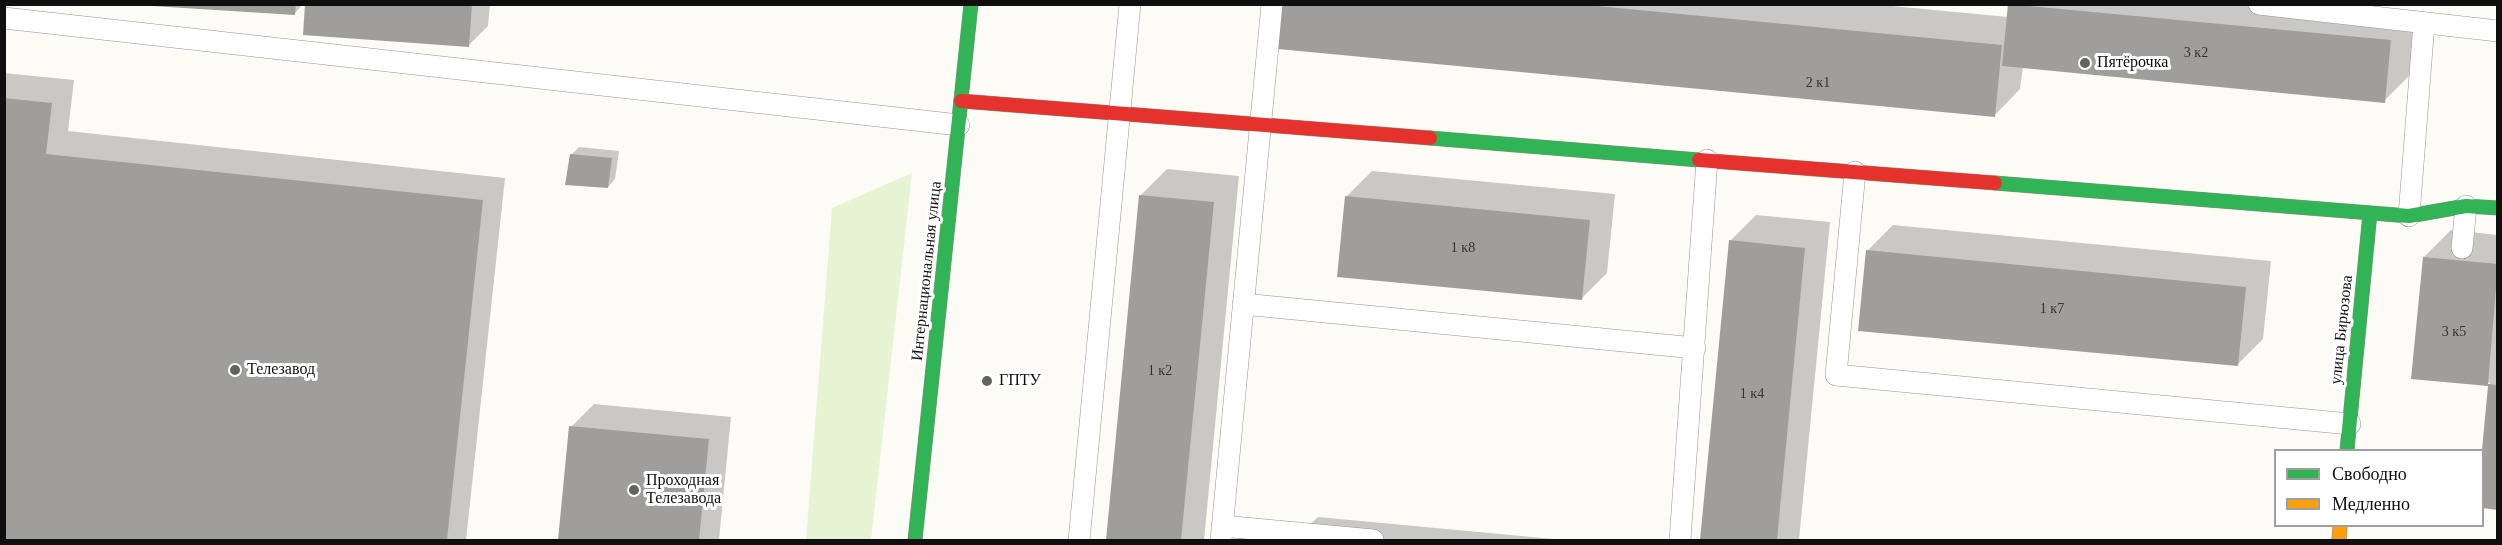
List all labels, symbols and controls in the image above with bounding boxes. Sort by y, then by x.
house number: 3 к2 [2184,45,2208,61]
place label: Пятёрочка [2097,53,2168,73]
marker: Пятёрочка [2078,56,2092,70]
house number: 2 к1 [1806,75,1830,91]
street label: Интернациональная улица [908,180,946,362]
house number: 1 к8 [1451,240,1475,256]
street label: улица Бирюзова [2327,274,2357,386]
house number: 1 к7 [2040,301,2064,317]
house number: 3 к5 [2442,324,2466,340]
place label: Телезавод [247,360,315,380]
marker: Телезавод [228,363,242,377]
house number: 1 к2 [1148,363,1172,379]
place label: ГПТУ [999,371,1041,391]
marker: ГПТУ [980,374,994,388]
house number: 1 к4 [1740,386,1764,402]
legend [2274,449,2484,527]
text: Свободно [2332,464,2407,484]
place label: Проходная Телезавода [646,471,721,509]
marker: Проходная Телезавода [627,483,641,497]
text: Медленно [2332,494,2410,514]

